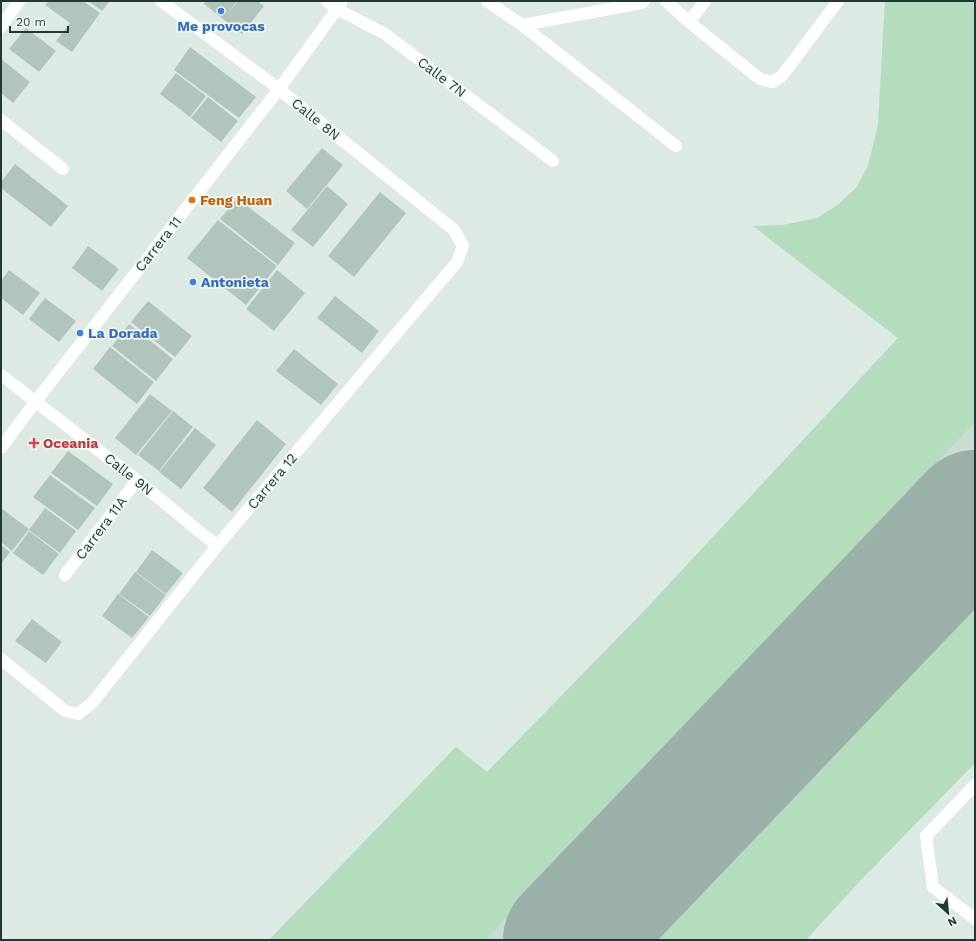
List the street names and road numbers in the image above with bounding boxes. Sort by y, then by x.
street label: Calle 7N [415,54,469,100]
street label: Calle 8N [288,95,344,143]
street label: Carrera 11 [132,213,184,275]
street label: Calle 9N [101,450,157,498]
street label: Carrera 12 [244,450,300,512]
street label: Carrera 11A [72,493,130,563]

